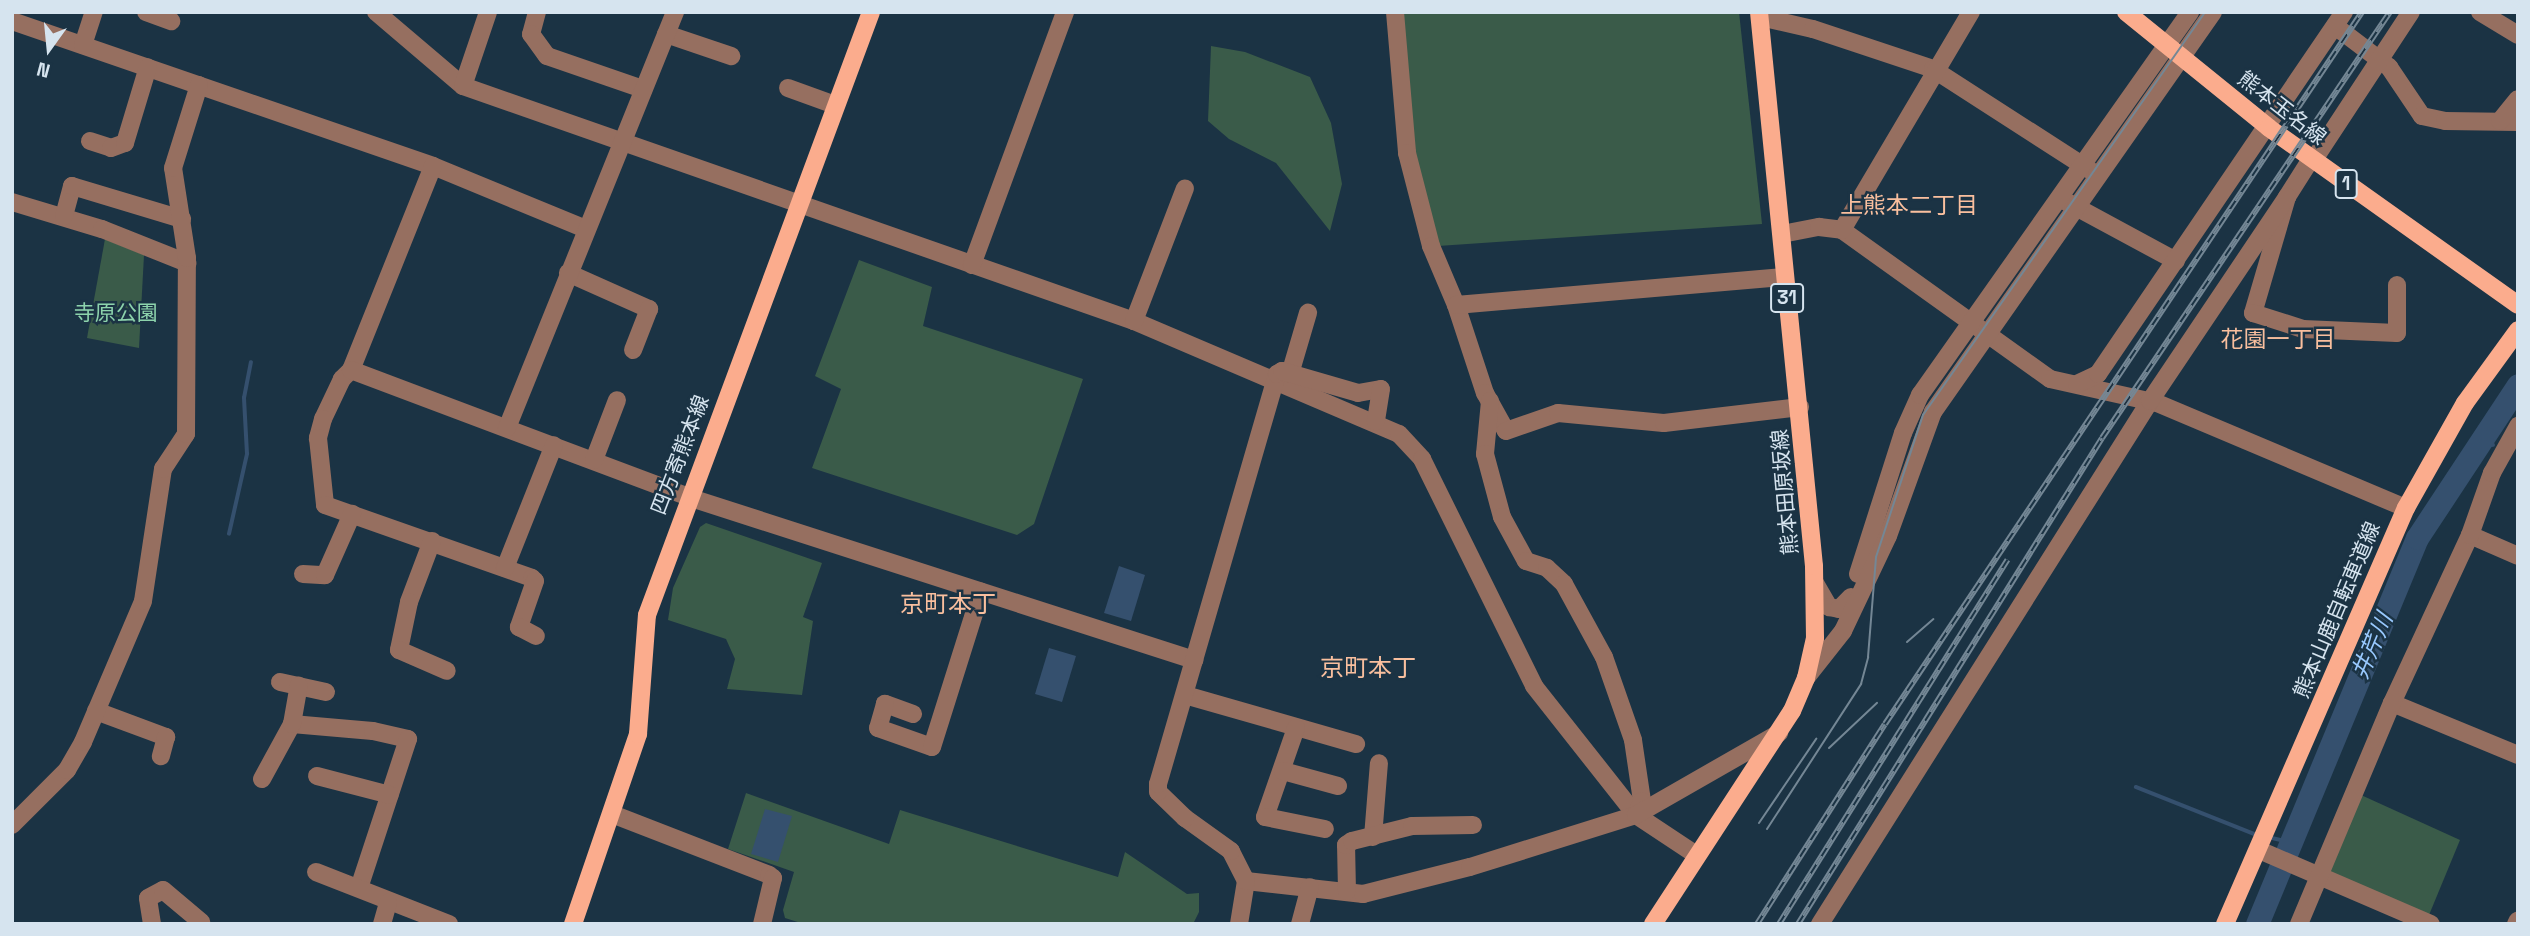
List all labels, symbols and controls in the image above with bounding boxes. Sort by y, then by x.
north arrow [14,14,84,84]
text: N [34,56,53,83]
street label: 熊本玉名線 [2233,66,2331,150]
road number: 1 [2334,168,2358,200]
district label: 上熊本二丁目 [1840,191,1978,219]
road number: 31 [1770,282,1804,314]
park label: 寺原公園 [74,300,158,326]
district label: 花園一丁目 [2221,325,2335,353]
street label: 四方寄熊本線 [646,392,714,518]
street label: 熊本田原坂線 [1767,428,1803,556]
street label: 熊本山鹿自転車道線 [2288,518,2386,702]
district label: 京町本丁 [900,590,996,618]
water label: 井芹川 [2346,609,2398,683]
district label: 京町本丁 [1320,654,1416,682]

